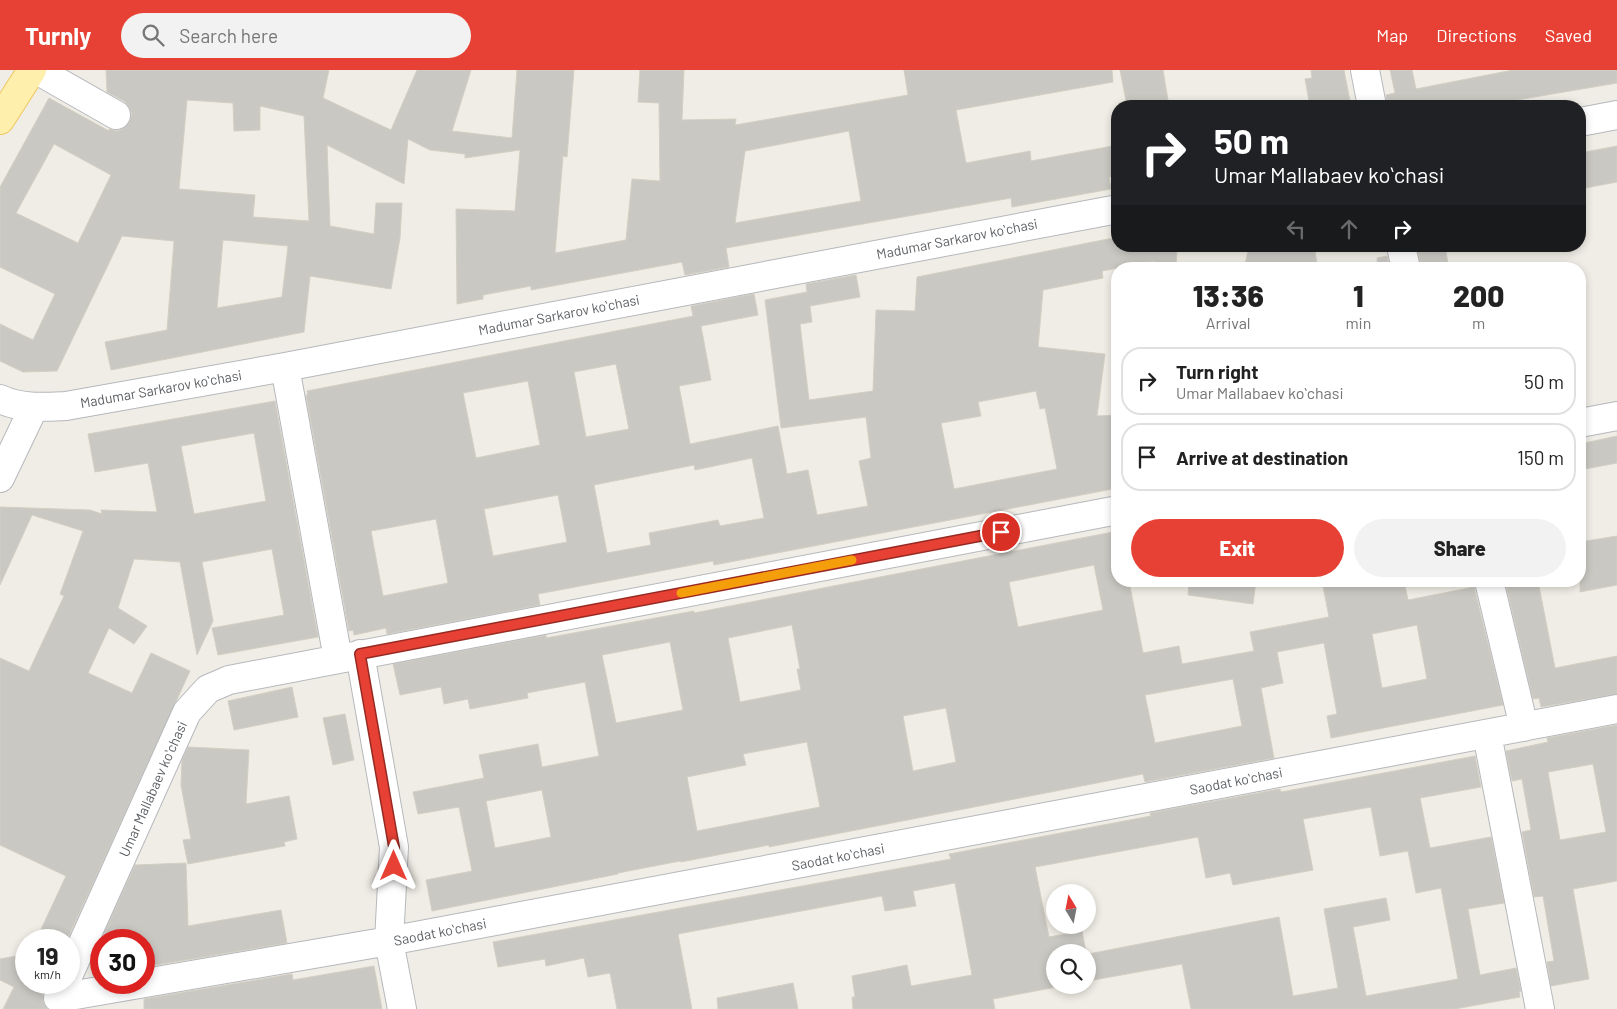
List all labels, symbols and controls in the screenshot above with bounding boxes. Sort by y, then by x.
search box [121,13,471,58]
text: Turnly [25,21,91,50]
icon: search [139,21,167,49]
text: Search here [179,24,278,47]
text: Map [1376,24,1408,46]
text: Directions [1436,24,1517,46]
text: Saved [1545,24,1592,46]
text: 50 m [1214,119,1289,161]
icon: right [1131,120,1196,185]
text: Umar Mallabaev koʻchasi [1214,161,1444,187]
street label: Madumar Sarkarov koʻchasi [875,215,1039,262]
icon: left [1282,215,1310,243]
icon: ahead [1335,215,1363,243]
icon: right [1388,215,1416,243]
text: 13:36 [1193,277,1264,313]
text: 1 [1353,277,1364,313]
text: 200 [1453,277,1504,313]
street label: Madumar Sarkarov koʻchasi [477,291,641,338]
text: Arrival [1206,313,1251,332]
text: min [1345,313,1371,332]
text: m [1472,313,1485,332]
text: Turn right [1176,360,1258,383]
street label: Madumar Sarkarov koʻchasi [79,366,243,411]
icon: right [1133,367,1161,395]
text: 50 m [1524,370,1564,393]
text: Umar Mallabaev koʻchasi [1176,383,1344,402]
icon: arrive [1133,443,1161,471]
text: Arrive at destination [1176,446,1348,469]
text: 150 m [1517,446,1564,469]
pin [980,511,1022,553]
icon: arrive [987,518,1015,546]
button: Exit [1131,519,1344,577]
button: Share [1354,519,1566,577]
street label: Umar Mallabaev koʻchasi [115,718,190,859]
street label: Saodat koʻchasi [1188,763,1284,798]
position arrow [367,839,419,891]
street label: Saodat koʻchasi [790,839,886,874]
north arrow [1046,884,1096,934]
map controls [1046,884,1096,994]
street label: Saodat koʻchasi [392,914,488,949]
speed limit sign: 30 [90,929,155,994]
text: 19 [36,940,59,970]
button: search [1046,944,1096,994]
text: km/h [34,967,61,981]

